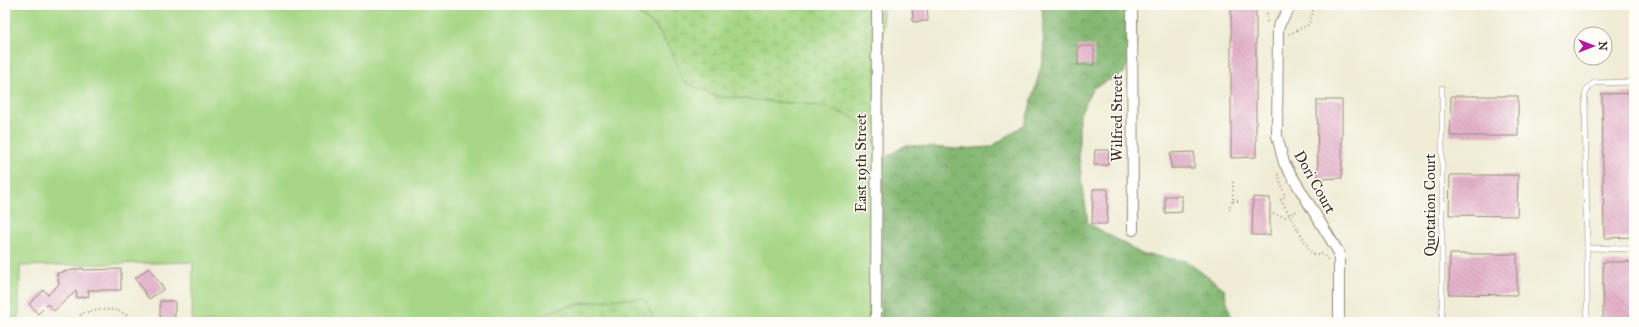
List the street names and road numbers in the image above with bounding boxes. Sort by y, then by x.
street label: Wilfred Street [1108,74,1126,162]
street label: East 19th Street [852,113,870,213]
street label: Dori Court [1290,147,1340,217]
street label: Quotation Court [1421,153,1439,257]

